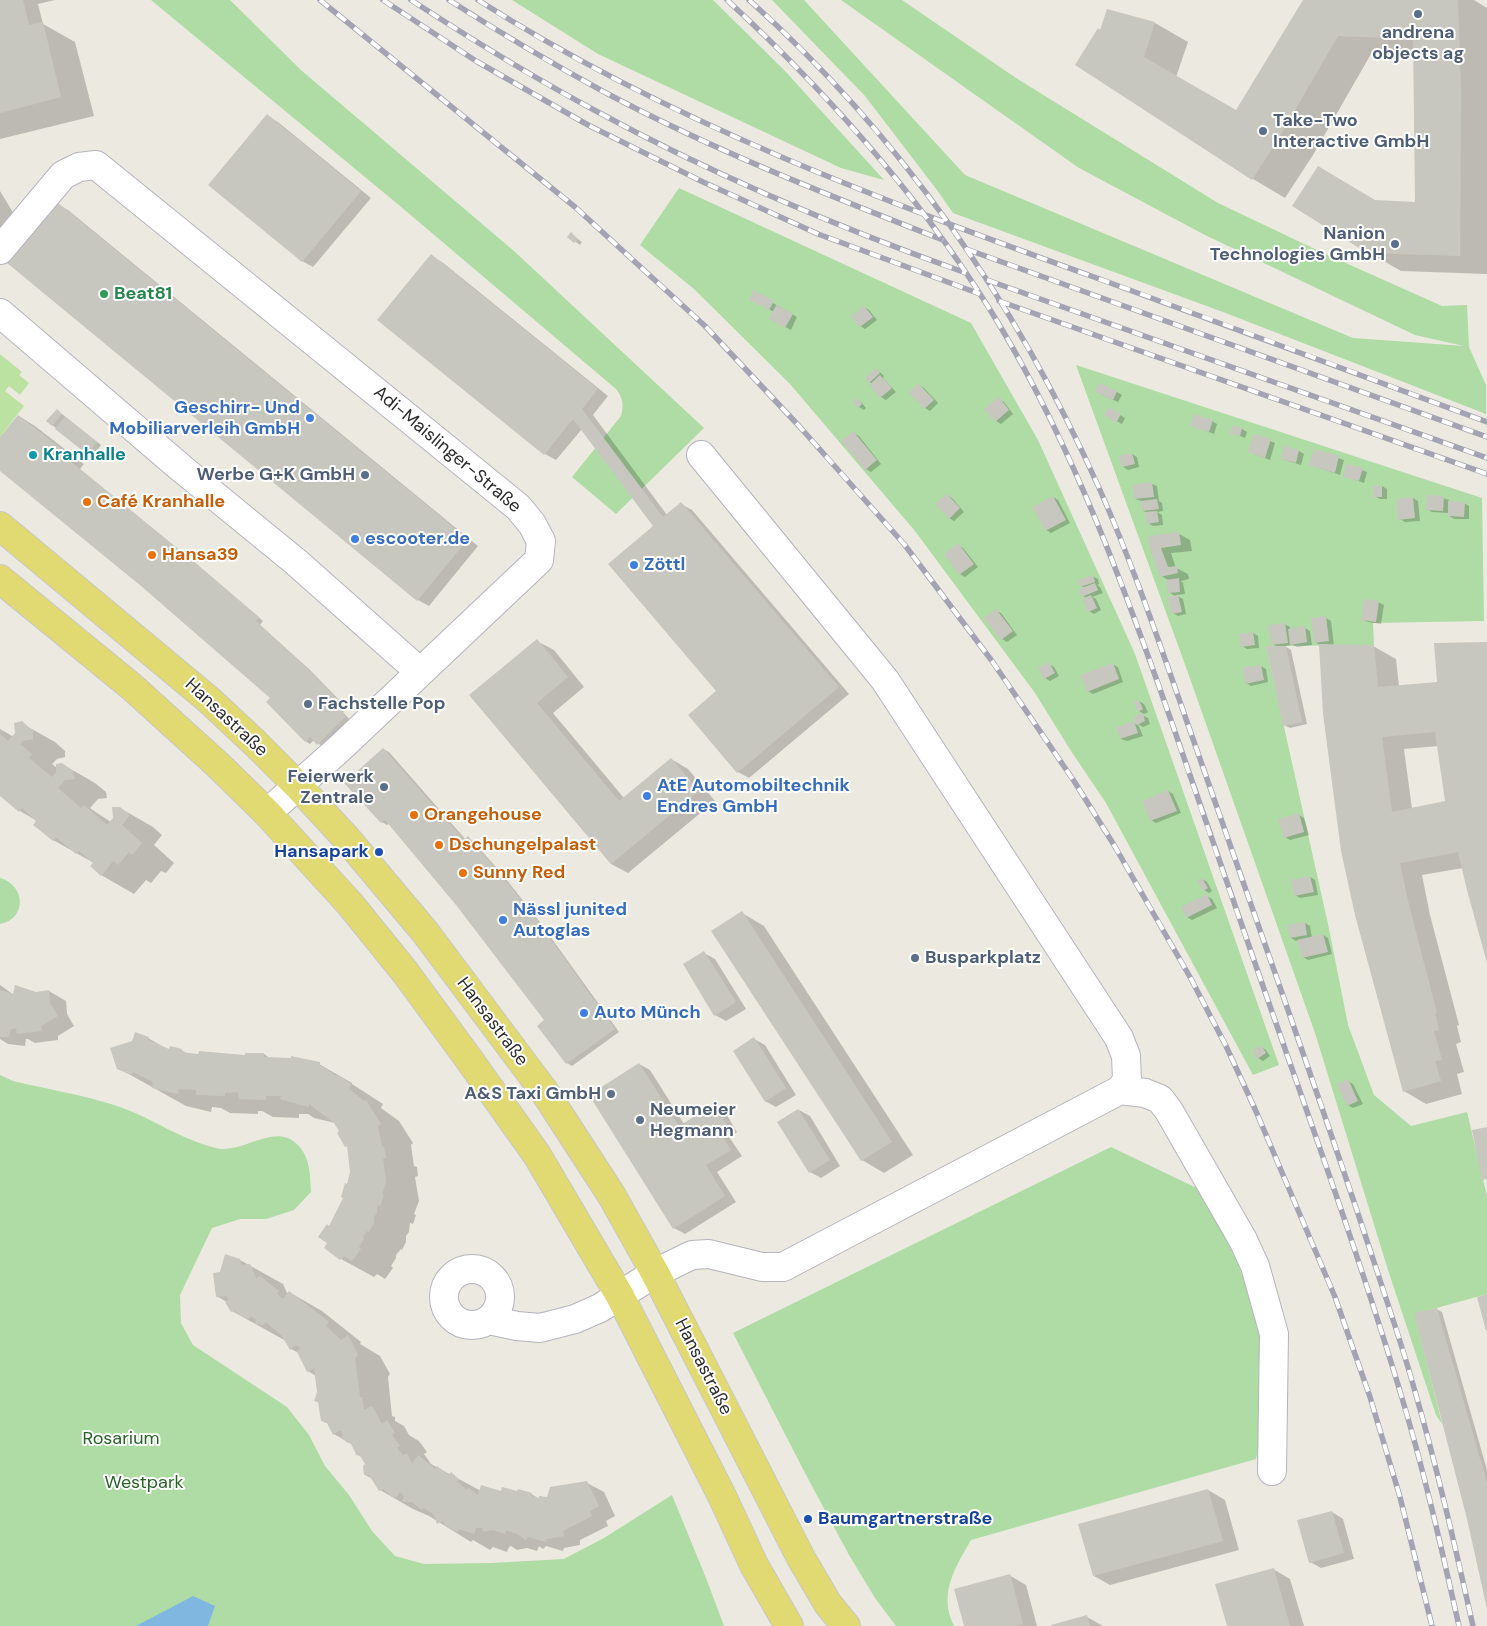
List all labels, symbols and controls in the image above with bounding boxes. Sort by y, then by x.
marker: andrena objects ag [1412,8,1424,20]
place label: andrena objects ag [1372,22,1464,64]
place label: Take-Two Interactive GmbH [1273,110,1429,152]
marker: Take-Two Interactive GmbH [1257,125,1269,137]
place label: Nanion Technologies GmbH [1210,223,1385,266]
marker: Nanion Technologies GmbH [1389,238,1401,250]
place label: Beat81 [114,283,172,305]
marker: Beat81 [98,288,110,300]
street label: Adi-Maislinger-Straße [369,382,525,518]
place label: Geschirr- Und Mobiliarverleih GmbH [109,397,300,439]
marker: Geschirr- Und Mobiliarverleih GmbH [304,412,316,424]
place label: Kranhalle [43,444,126,466]
marker: Kranhalle [27,449,39,461]
place label: Werbe G+K GmbH [197,464,355,486]
marker: Werbe G+K GmbH [359,469,371,481]
place label: Café Kranhalle [97,491,225,513]
marker: Café Kranhalle [81,496,93,508]
place label: escooter.de [365,528,470,550]
marker: escooter.de [349,533,361,545]
place label: Hansa39 [162,544,238,566]
marker: Hansa39 [146,549,158,561]
place label: Zöttl [644,554,685,576]
marker: Zöttl [628,559,640,571]
street label: Hansastraße [180,674,272,762]
place label: Fachstelle Pop [318,693,446,715]
marker: Fachstelle Pop [302,698,314,710]
place label: Feierwerk Zentrale [287,766,374,809]
place label: AtE Automobiltechnik Endres GmbH [657,775,850,818]
marker: Feierwerk Zentrale [378,781,390,793]
marker: AtE Automobiltechnik Endres GmbH [641,790,653,802]
place label: Orangehouse [424,804,542,826]
marker: Orangehouse [408,809,420,821]
place label: Dschungelpalast [449,834,596,856]
marker: Dschungelpalast [433,839,445,851]
place label: Hansapark [274,841,369,863]
marker: Hansapark [373,846,385,858]
place label: Sunny Red [473,862,565,884]
marker: Sunny Red [457,867,469,879]
place label: Nässl junited Autoglas [513,899,627,942]
marker: Nässl junited Autoglas [497,914,509,926]
place label: Busparkplatz [925,947,1041,969]
marker: Busparkplatz [909,952,921,964]
street label: Hansastraße [452,973,532,1071]
place label: Auto Münch [594,1002,701,1024]
marker: Auto Münch [578,1007,590,1019]
place label: A&S Taxi GmbH [464,1083,601,1105]
marker: A&S Taxi GmbH [605,1088,617,1100]
place label: Neumeier Heg‍mann [650,1099,736,1142]
marker: Neumeier Heg‍mann [634,1114,646,1126]
street label: Hansastraße [669,1315,737,1419]
park label: Rosarium [83,1428,159,1450]
park label: Westpark [104,1472,184,1494]
place label: Baumgartnerstraße [818,1508,992,1530]
marker: Baumgartnerstraße [802,1513,814,1525]

